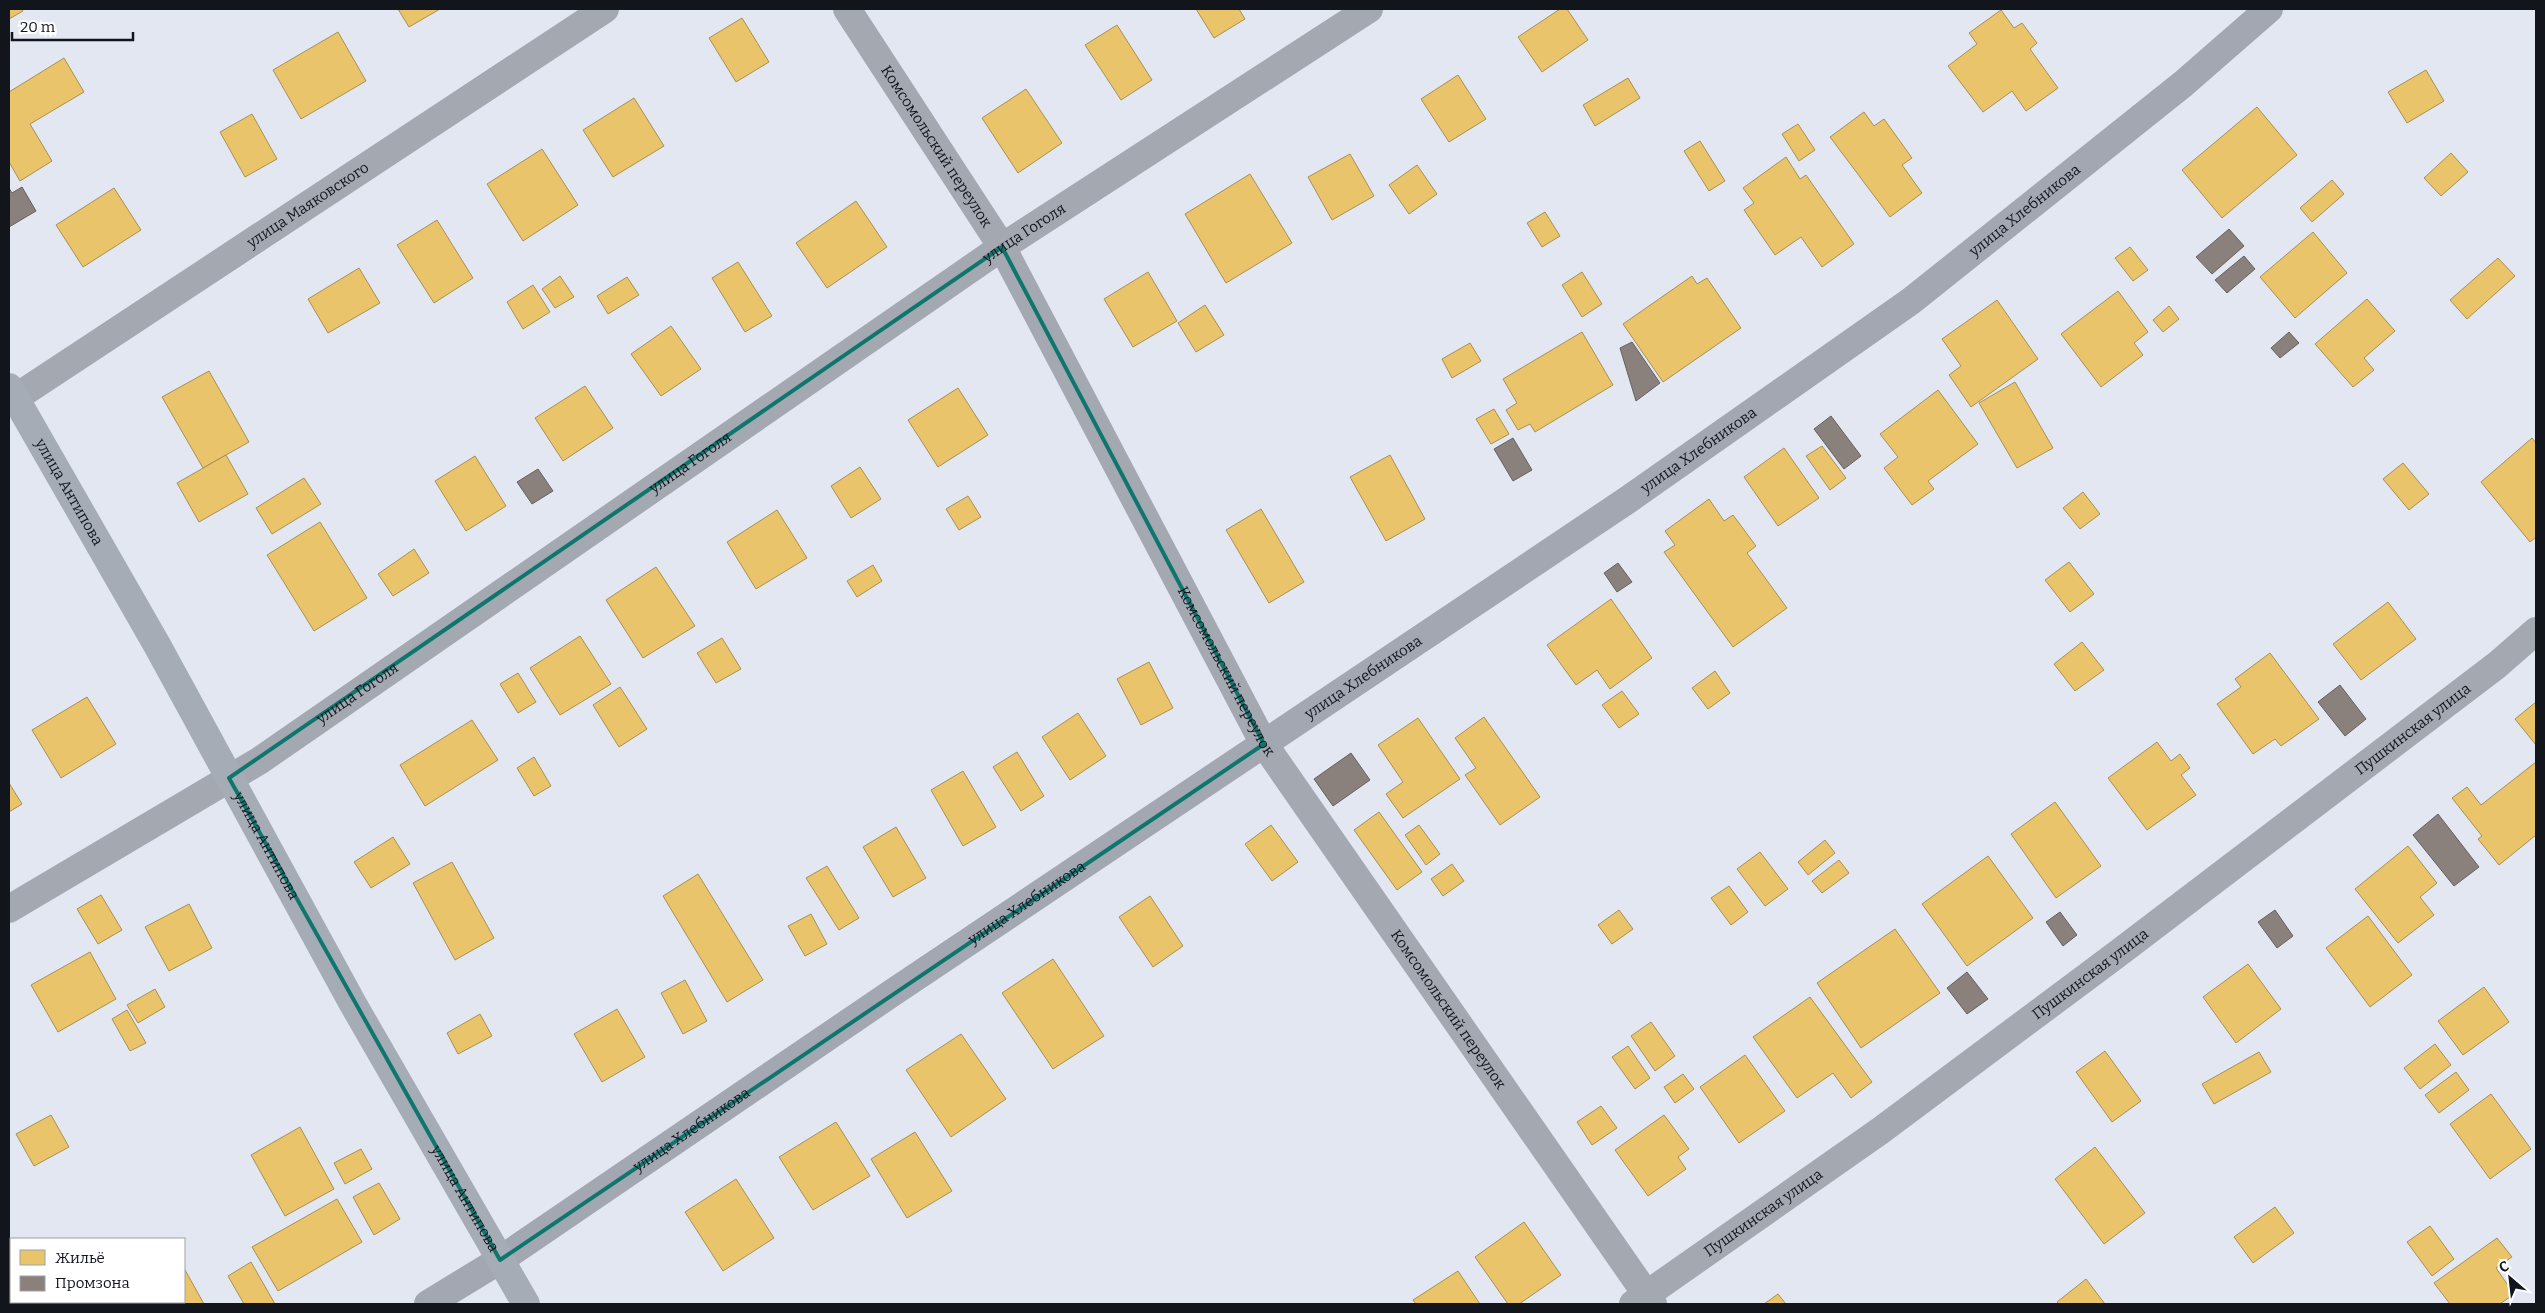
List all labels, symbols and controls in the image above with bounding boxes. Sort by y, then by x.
scale bar [12,10,134,42]
text: 20 m [20,18,56,36]
street label: Комсомольский переулок [877,62,996,231]
street label: улица Маяковского [243,158,372,252]
street label: улица Хлебникова [1965,160,2084,261]
street label: улица Гоголя [978,199,1069,267]
street label: улица Хлебникова [1636,403,1760,497]
street label: улица Гоголя [645,428,735,498]
street label: улица Антипова [31,435,107,549]
street label: Комсомольский переулок [1174,583,1279,760]
street label: улица Хлебникова [1300,631,1425,723]
street label: улица Гоголя [312,658,402,728]
street label: Пушкинская улица [2351,679,2474,779]
street label: улица Антипова [229,788,303,903]
street label: улица Хлебникова [964,857,1089,949]
street label: Пушкинская улица [2029,925,2152,1023]
street label: Комсомольский переулок [1387,926,1510,1093]
street label: улица Хлебникова [629,1084,753,1176]
street label: улица Антипова [427,1141,503,1255]
street label: Пушкинская улица [1701,1165,1826,1260]
legend [10,1238,185,1303]
text: Жильё [55,1249,105,1267]
north arrow [2485,1253,2535,1303]
text: С [2496,1257,2512,1277]
text: Промзона [55,1274,130,1292]

